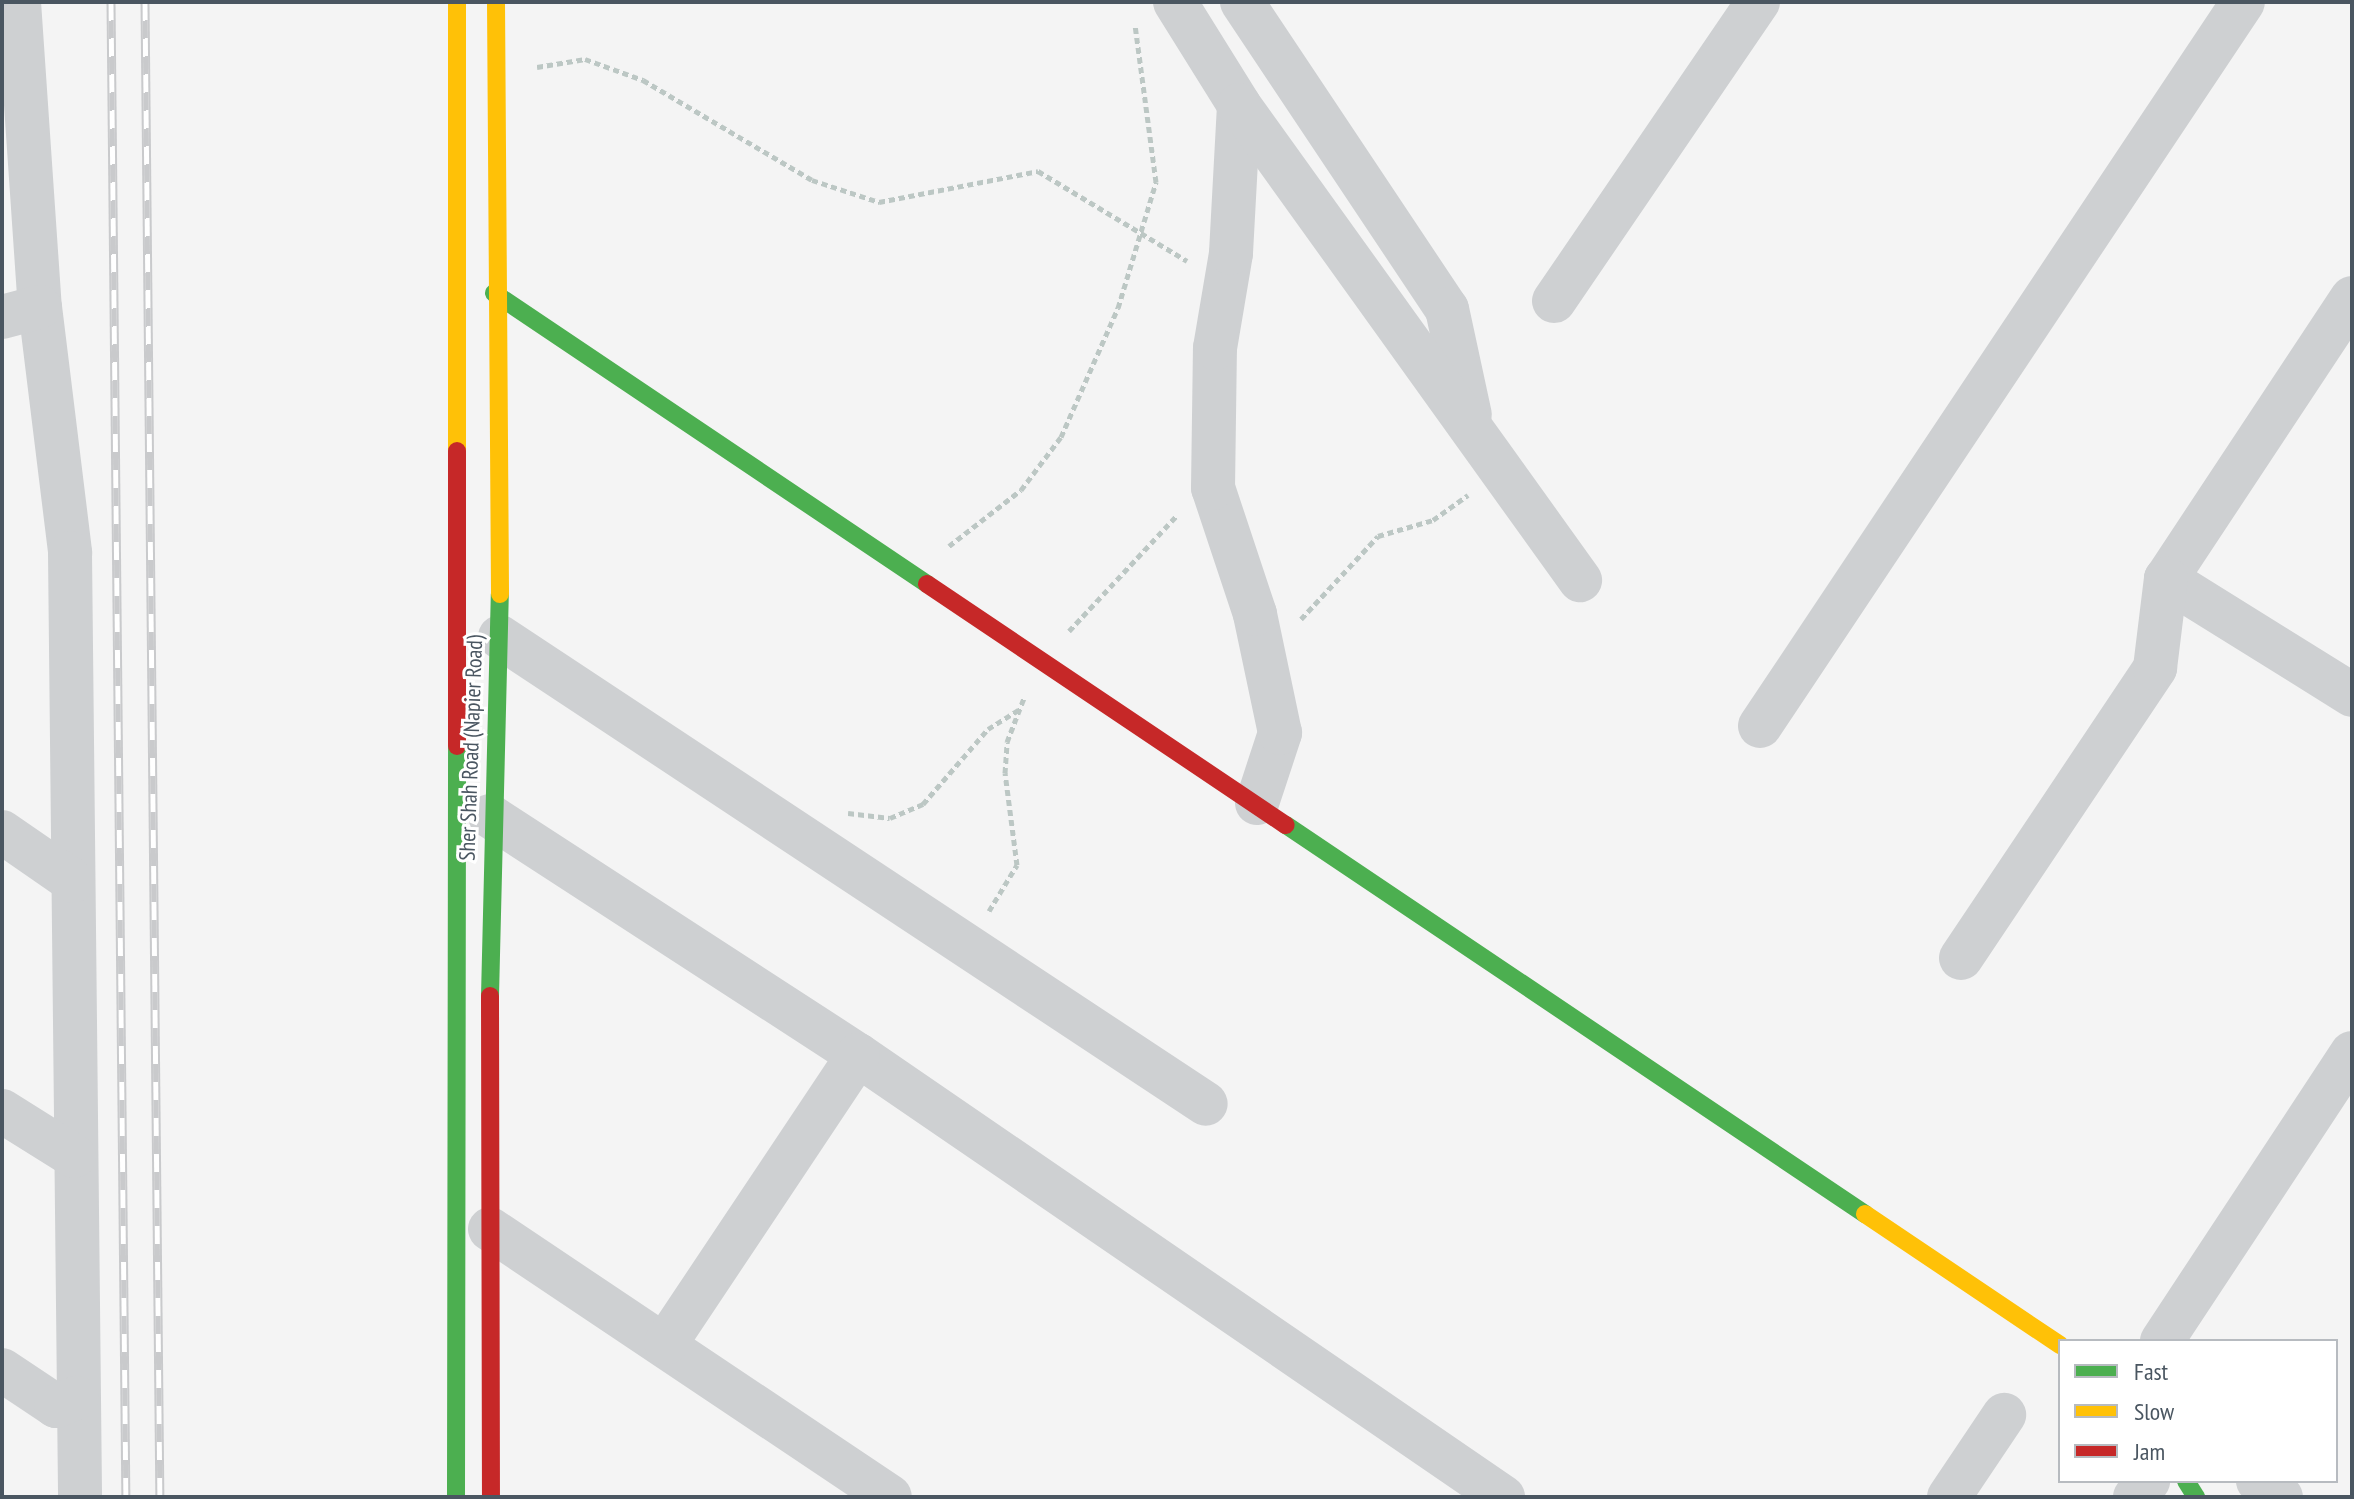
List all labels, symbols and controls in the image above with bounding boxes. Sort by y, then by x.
street label: Sher Shah Road (Napier Road) [454,635,488,861]
legend [2058,1339,2338,1483]
text: Fast [2134,1356,2168,1387]
text: Slow [2134,1396,2174,1427]
text: Jam [2134,1436,2165,1467]

